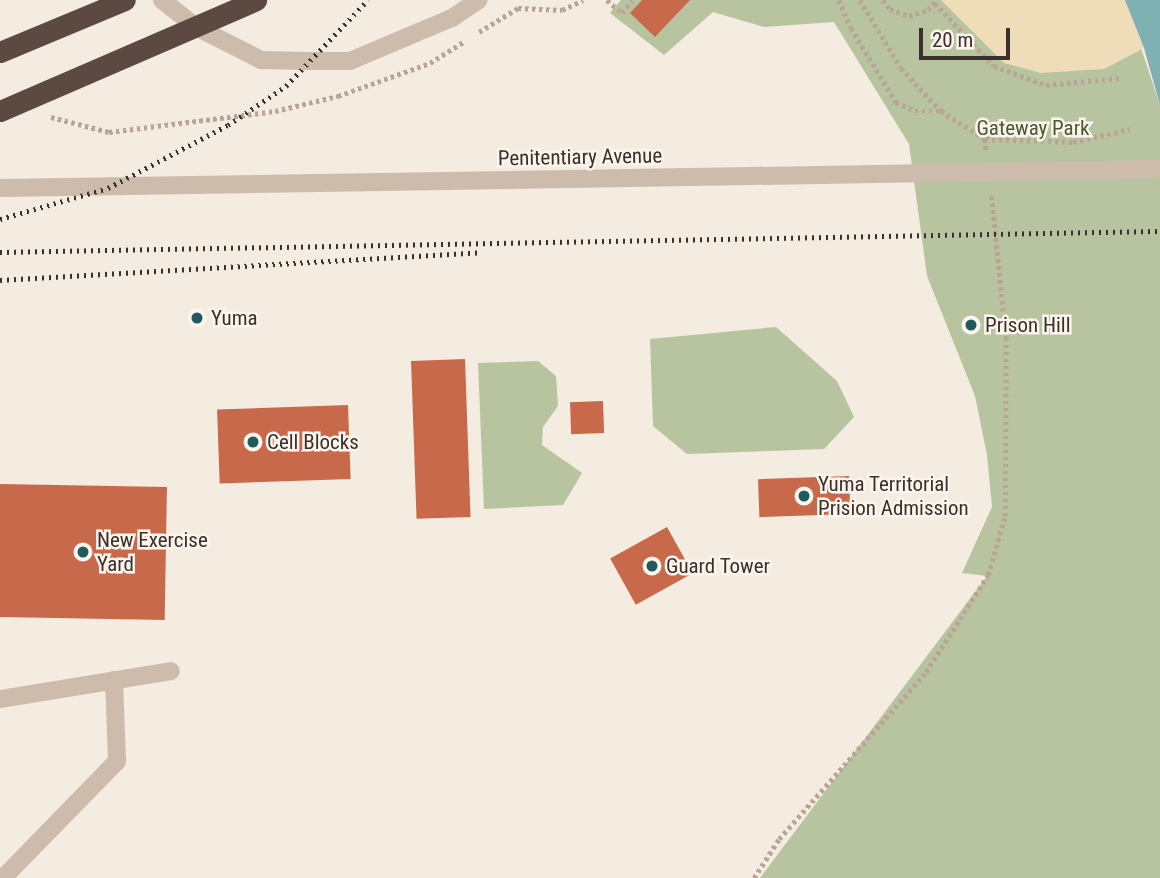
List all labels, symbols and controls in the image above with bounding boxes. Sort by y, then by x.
scale bar [922,14,1013,58]
text: 20 m [932,28,973,52]
park label: Gateway Park [976,115,1090,141]
street label: Penitentiary Avenue [498,143,662,171]
place label: Yuma [211,305,258,331]
marker: Yuma [189,310,205,326]
place label: Prison Hill [985,312,1070,338]
marker: Prison Hill [963,317,979,333]
place label: Cell Blocks [267,429,359,455]
marker: Cell Blocks [245,434,261,450]
place label: Yuma Territorial Prision Admission [818,471,969,521]
marker: Yuma Territorial Prision Admission [796,488,812,504]
place label: New Exercise Yard [97,527,208,577]
marker: New Exercise Yard [75,544,91,560]
place label: Guard Tower [666,553,770,579]
marker: Guard Tower [644,558,660,574]

